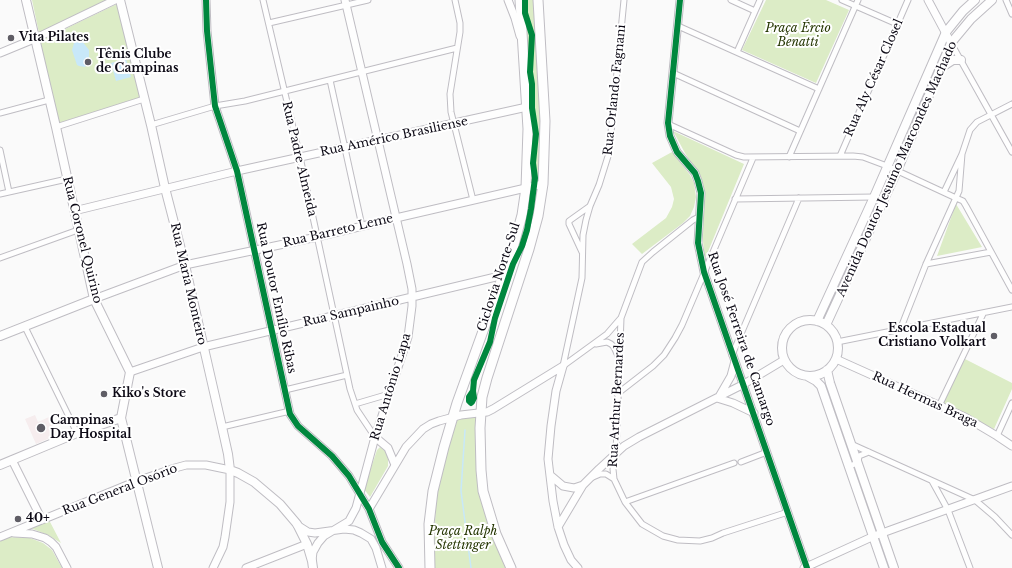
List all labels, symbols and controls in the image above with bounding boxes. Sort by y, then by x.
street label: Rua Aly César Closel [842,17,906,139]
park label: Praça Ércio Benatti [765,22,831,50]
street label: Rua Orlando Fagnani [601,24,629,156]
place label: Vita Pilates [19,31,89,45]
marker: Vita Pilates [6,33,16,43]
street label: Avenida Doutor Jesuíno Marcondes Machado [834,39,960,299]
place label: Tênis Clube de Campinas [96,48,178,76]
marker: Tênis Clube de Campinas [83,57,93,67]
street label: Rua Padre Almeida [279,100,319,218]
street label: Rua Américo Brasiliense [319,114,469,160]
street label: Rua Coronel Quirino [59,175,105,305]
street label: Rua Barreto Leme [281,211,395,251]
street label: Rua Maria Monteiro [167,221,209,347]
street label: Rua Doutor Emílio Ribas [253,221,299,375]
street label: Ciclovia Norte-Sul [475,221,523,333]
street label: Rua José Ferreira de Camargo [704,250,778,428]
street label: Rua Sampainho [302,294,400,330]
place label: Escola Estadual Cristiano Volkart [878,322,986,350]
marker: Escola Estadual Cristiano Volkart [989,331,999,341]
street label: Rua Antônio Lapa [368,332,414,442]
street label: Rua Arthur Bernardes [606,332,628,468]
street label: Rua Hermas Braga [870,369,980,431]
place label: Kiko's Store [112,387,186,401]
marker: Kiko's Store [99,389,109,399]
place label: Campinas Day Hospital [50,414,132,442]
marker: Campinas Day Hospital [35,422,47,434]
street label: Rua General Osório [60,461,180,519]
place label: 40+ [26,512,50,526]
marker: 40+ [13,514,23,524]
park label: Praça Ralph Stettinger [429,525,497,553]

